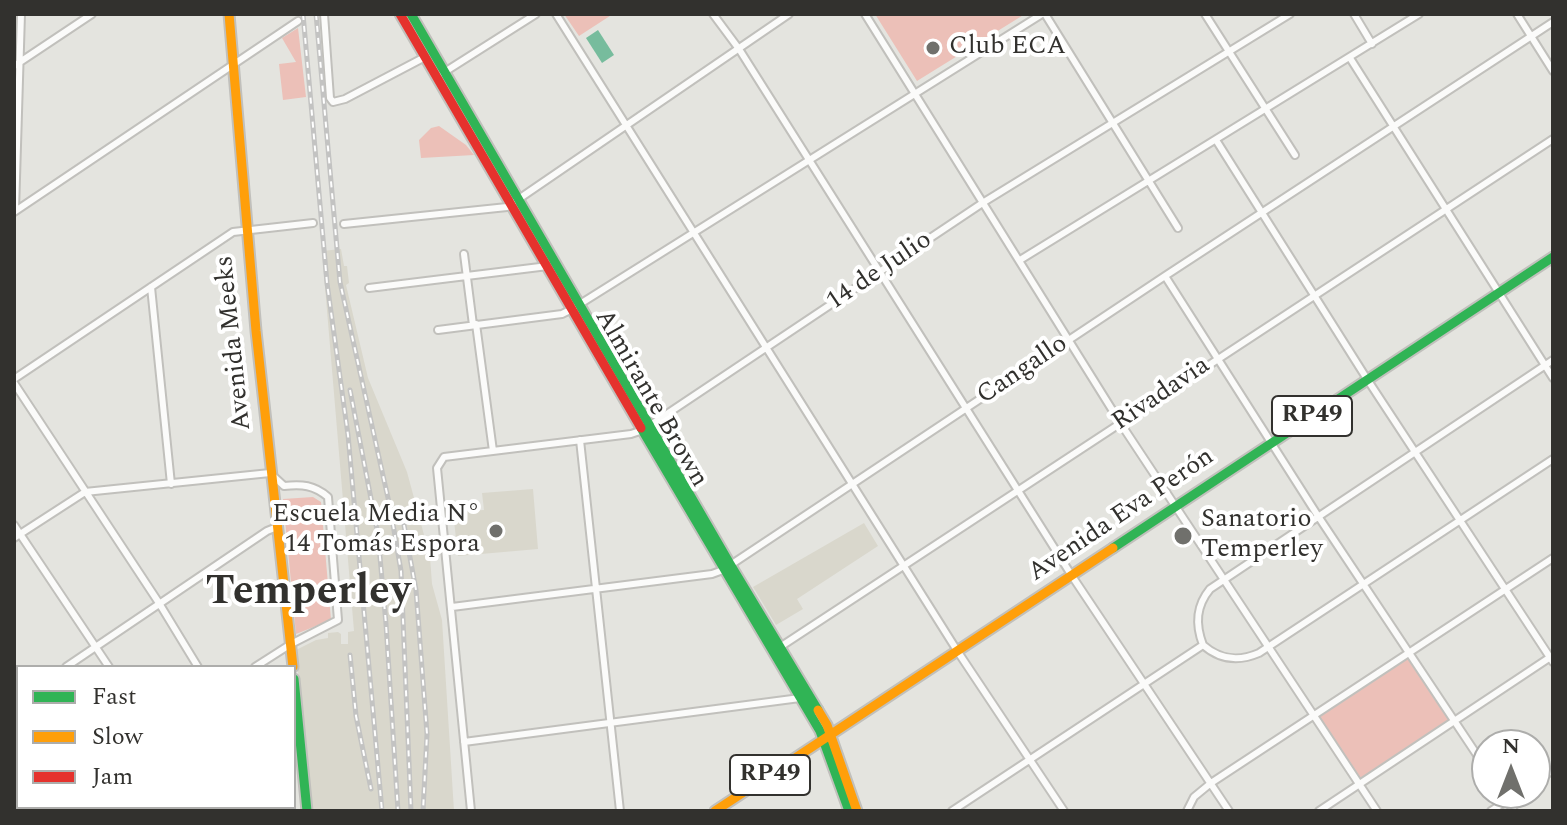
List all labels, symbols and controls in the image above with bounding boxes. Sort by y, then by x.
place label: Club ECA [949,32,1066,64]
marker: Club ECA [924,39,942,57]
street label: 14 de Julio [821,225,939,319]
street label: Avenida Meeks [210,254,260,432]
street label: Almirante Brown [586,305,714,493]
street label: Cangallo [972,329,1074,413]
street label: Rivadavia [1107,351,1217,439]
road number: RP49 [1272,396,1352,436]
street label: Avenida Eva Perón [1023,442,1221,590]
place label: Escuela Media N° 14 Tomás Espora [272,500,480,562]
place label: Sanatorio Temperley [1201,505,1323,566]
marker: Escuela Media N° 14 Tomás Espora [487,522,505,540]
marker: Sanatorio Temperley [1172,525,1194,547]
district label: Temperley [206,570,410,620]
legend [16,665,296,809]
text: Fast [92,679,137,715]
text: Slow [92,719,143,755]
north arrow [1471,729,1551,809]
text: N [1502,730,1520,763]
road number: RP49 [730,755,810,795]
text: Jam [92,759,133,795]

